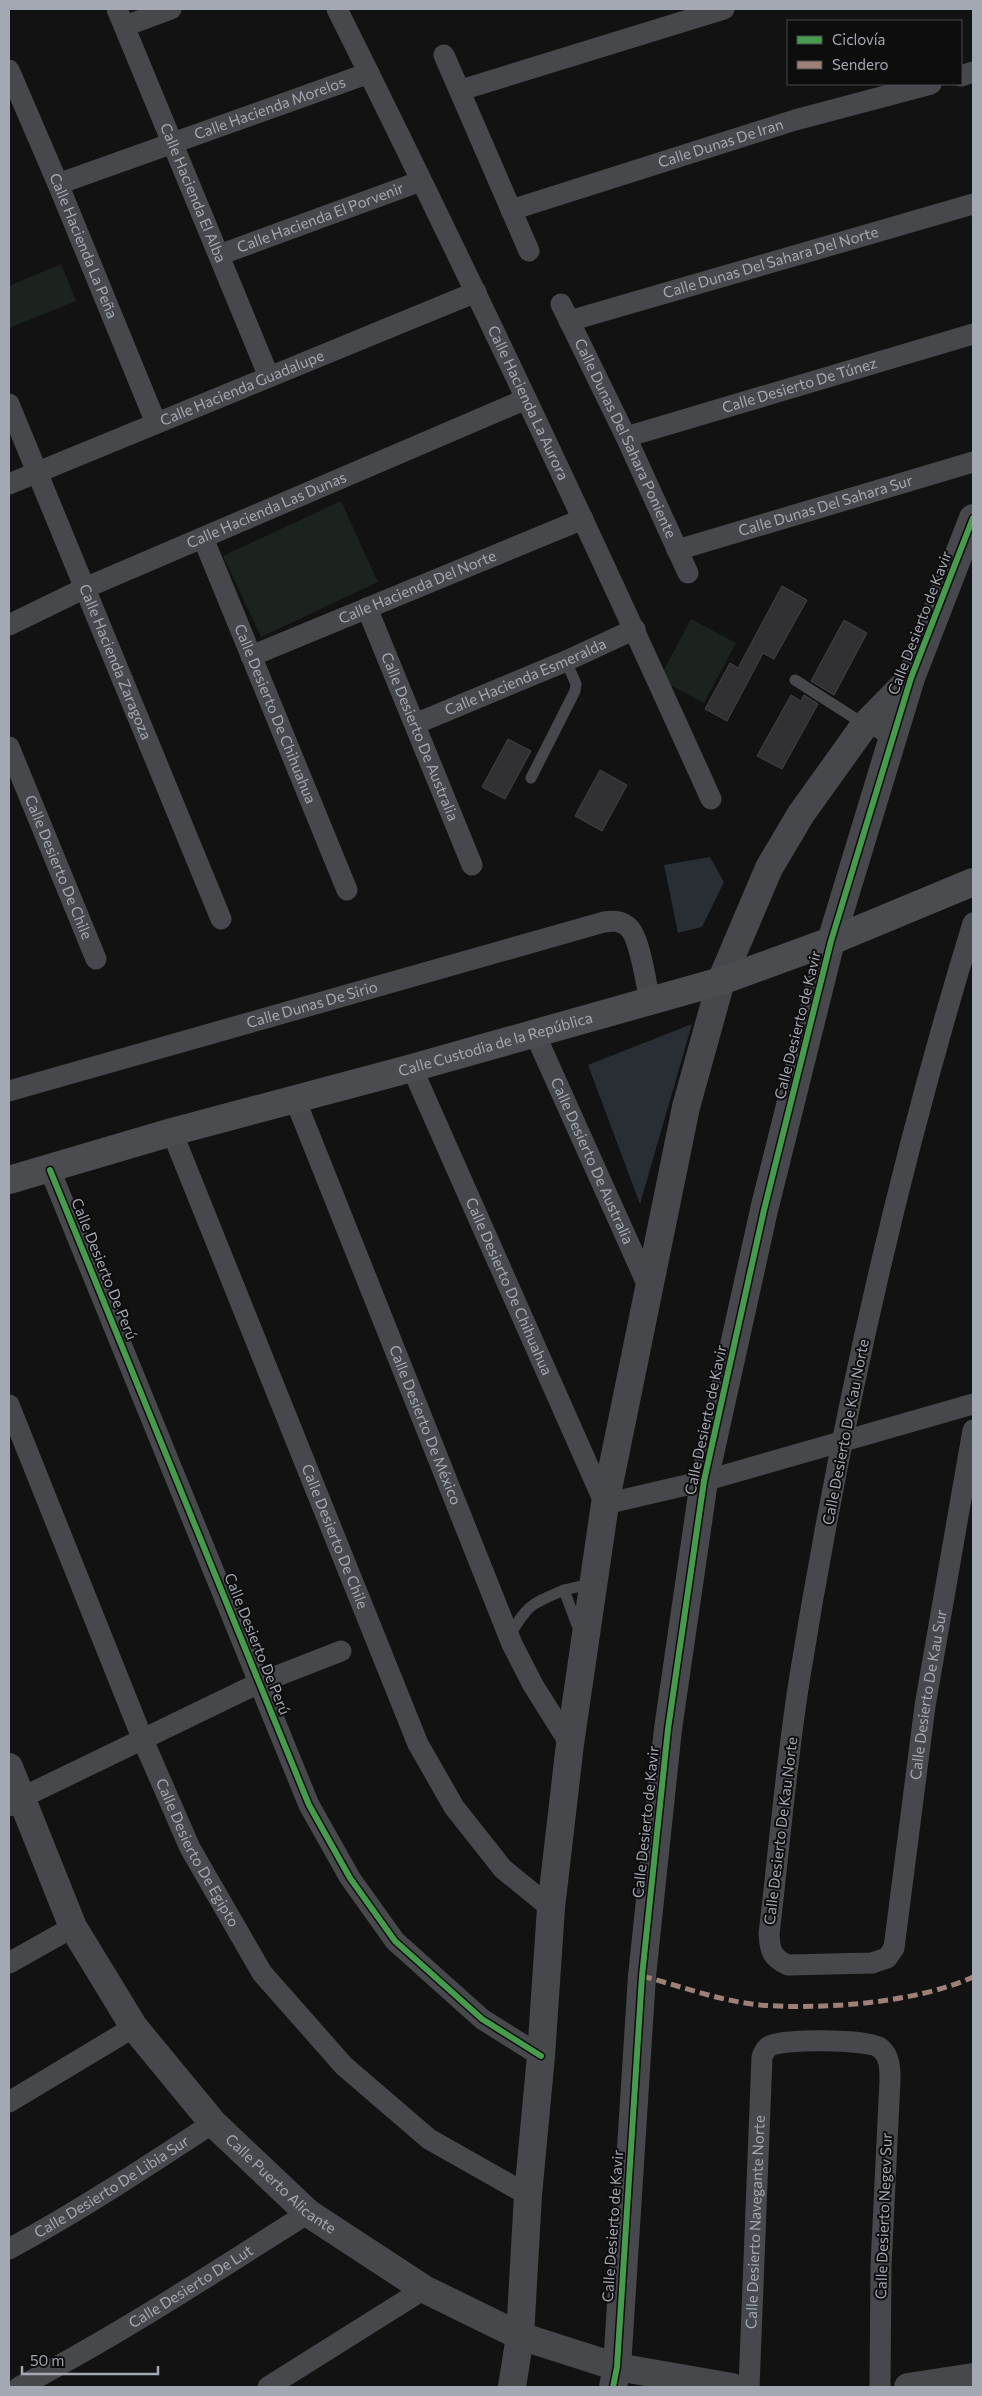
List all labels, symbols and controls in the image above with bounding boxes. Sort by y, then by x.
legend [787,20,962,85]
text: Ciclovía [832,30,885,48]
text: Sendero [832,55,889,73]
street label: Calle Hacienda Morelos [192,72,348,143]
street label: Calle Dunas De Iran [655,114,785,171]
street label: Calle Hacienda El Alba [157,120,231,265]
street label: Calle Hacienda La Peña [46,170,122,321]
street label: Calle Hacienda El Porvenir [234,178,406,256]
street label: Calle Dunas Del Sahara Del Norte [661,222,880,301]
street label: Calle Hacienda La Aurora [485,322,573,483]
street label: Calle Dunas Del Sahara Poniente [571,335,681,541]
street label: Calle Hacienda Guadalupe [157,345,326,429]
street label: Calle Desierto De Túnez [720,353,879,416]
street label: Calle Hacienda Las Dunas [184,467,349,551]
street label: Calle Dunas Del Sahara Sur [736,470,914,539]
street label: Calle Hacienda Del Norte [336,546,499,627]
street label: Calle Desierto de Kavir [883,548,955,697]
street label: Calle Hacienda Zaragoza [76,581,156,742]
street label: Calle Desierto De Chihuahua [231,621,321,806]
street label: Calle Hacienda Esmeralda [442,634,609,719]
street label: Calle Desierto De Australia [378,649,463,823]
street label: Calle Desierto De Chile [22,792,97,942]
street label: Calle Desierto de Kavir [770,949,824,1101]
street label: Calle Dunas De Sirio [244,977,379,1031]
street label: Calle Custodia de la República [396,1008,594,1079]
street label: Calle Desierto De Australia [548,1074,638,1247]
street label: Calle Desierto De Perú [68,1195,142,1342]
street label: Calle Desierto De Chihuahua [462,1195,557,1378]
street label: Calle Desierto De Kau Norte [818,1337,872,1526]
street label: Calle Desierto De México [386,1342,466,1507]
street label: Calle Desierto de Kavir [680,1343,730,1496]
street label: Calle Desierto De Chile [298,1461,373,1611]
street label: Calle Desierto De Perú [221,1570,295,1717]
street label: Calle Desierto De Kau Sur [906,1608,950,1781]
street label: Calle Desierto De Kau Norte [760,1736,800,1926]
street label: Calle Desierto de Kavir [628,1745,662,1899]
street label: Calle Desierto De Egipto [153,1775,243,1930]
street label: Calle Desierto Navegante Norte [741,2115,768,2329]
street label: Calle Puerto Alicante [222,2130,340,2237]
street label: Calle Desierto De Libia Sur [31,2131,192,2241]
street label: Calle Desierto Negev Sur [871,2132,895,2300]
street label: Calle Desierto de Kavir [598,2149,626,2303]
street label: Calle Desierto De Lut [125,2240,256,2331]
scale bar [22,2344,159,2376]
text: 50 m [30,2351,64,2369]

